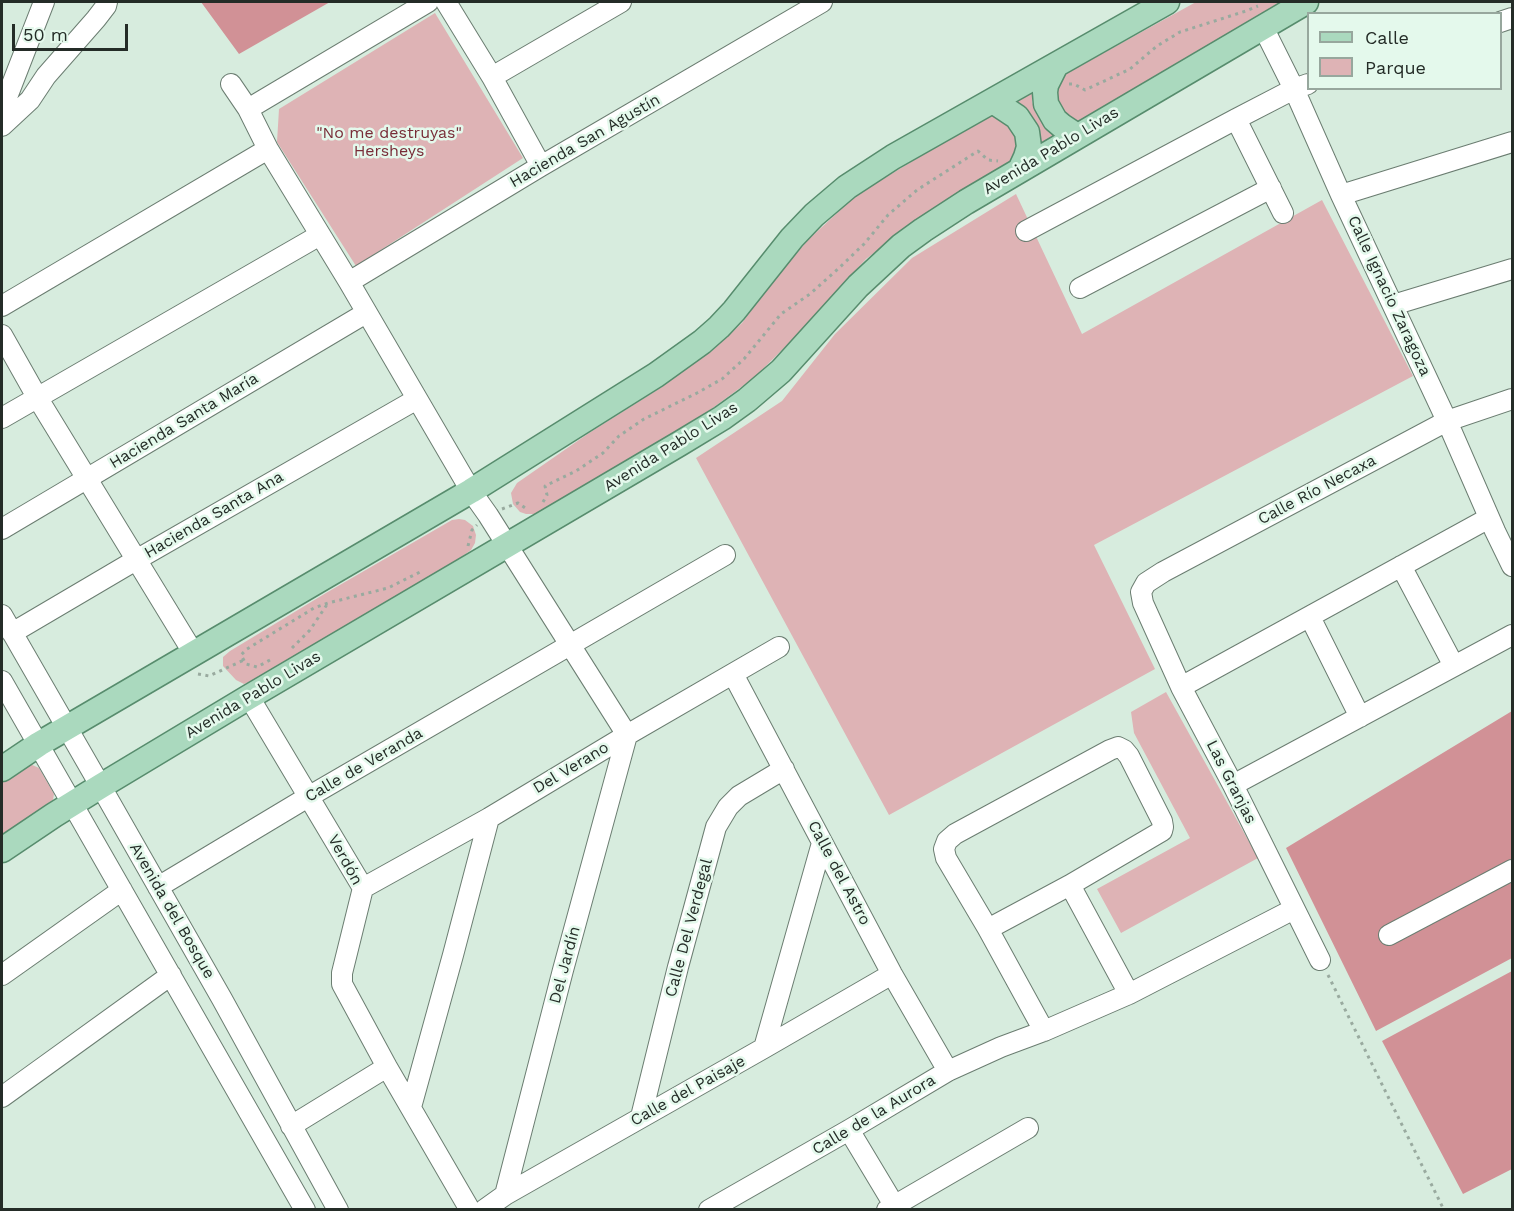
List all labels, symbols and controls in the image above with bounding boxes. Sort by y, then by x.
scale bar [15,12,130,50]
legend [1307,12,1502,90]
text: 50 m [23,24,68,45]
text: Calle [1365,27,1409,48]
text: Parque [1365,57,1426,78]
street label: Hacienda San Agustín [506,90,664,192]
street label: Avenida Pablo Livas [980,103,1122,199]
park label: "No me destruyas" Hersheys [316,123,462,161]
street label: Calle Ignacio Zaragoza [1343,213,1435,379]
street label: Hacienda Santa María [106,369,262,473]
street label: Avenida Pablo Livas [600,398,742,496]
street label: Calle Río Necaxa [1255,451,1379,529]
street label: Hacienda Santa Ana [141,467,287,563]
street label: Avenida Pablo Livas [182,647,324,743]
street label: Calle de Veranda [302,724,426,806]
street label: Las Granjas [1202,737,1260,827]
street label: Del Verano [530,738,612,798]
street label: Calle del Astro [803,817,875,929]
street label: Verdón [323,831,367,889]
street label: Avenida del Bosque [125,840,219,982]
street label: Calle Del Verdegal [661,857,717,999]
street label: Del Jardín [545,924,585,1006]
street label: Calle del Paisaje [627,1052,749,1130]
street label: Calle de la Aurora [809,1071,939,1159]

